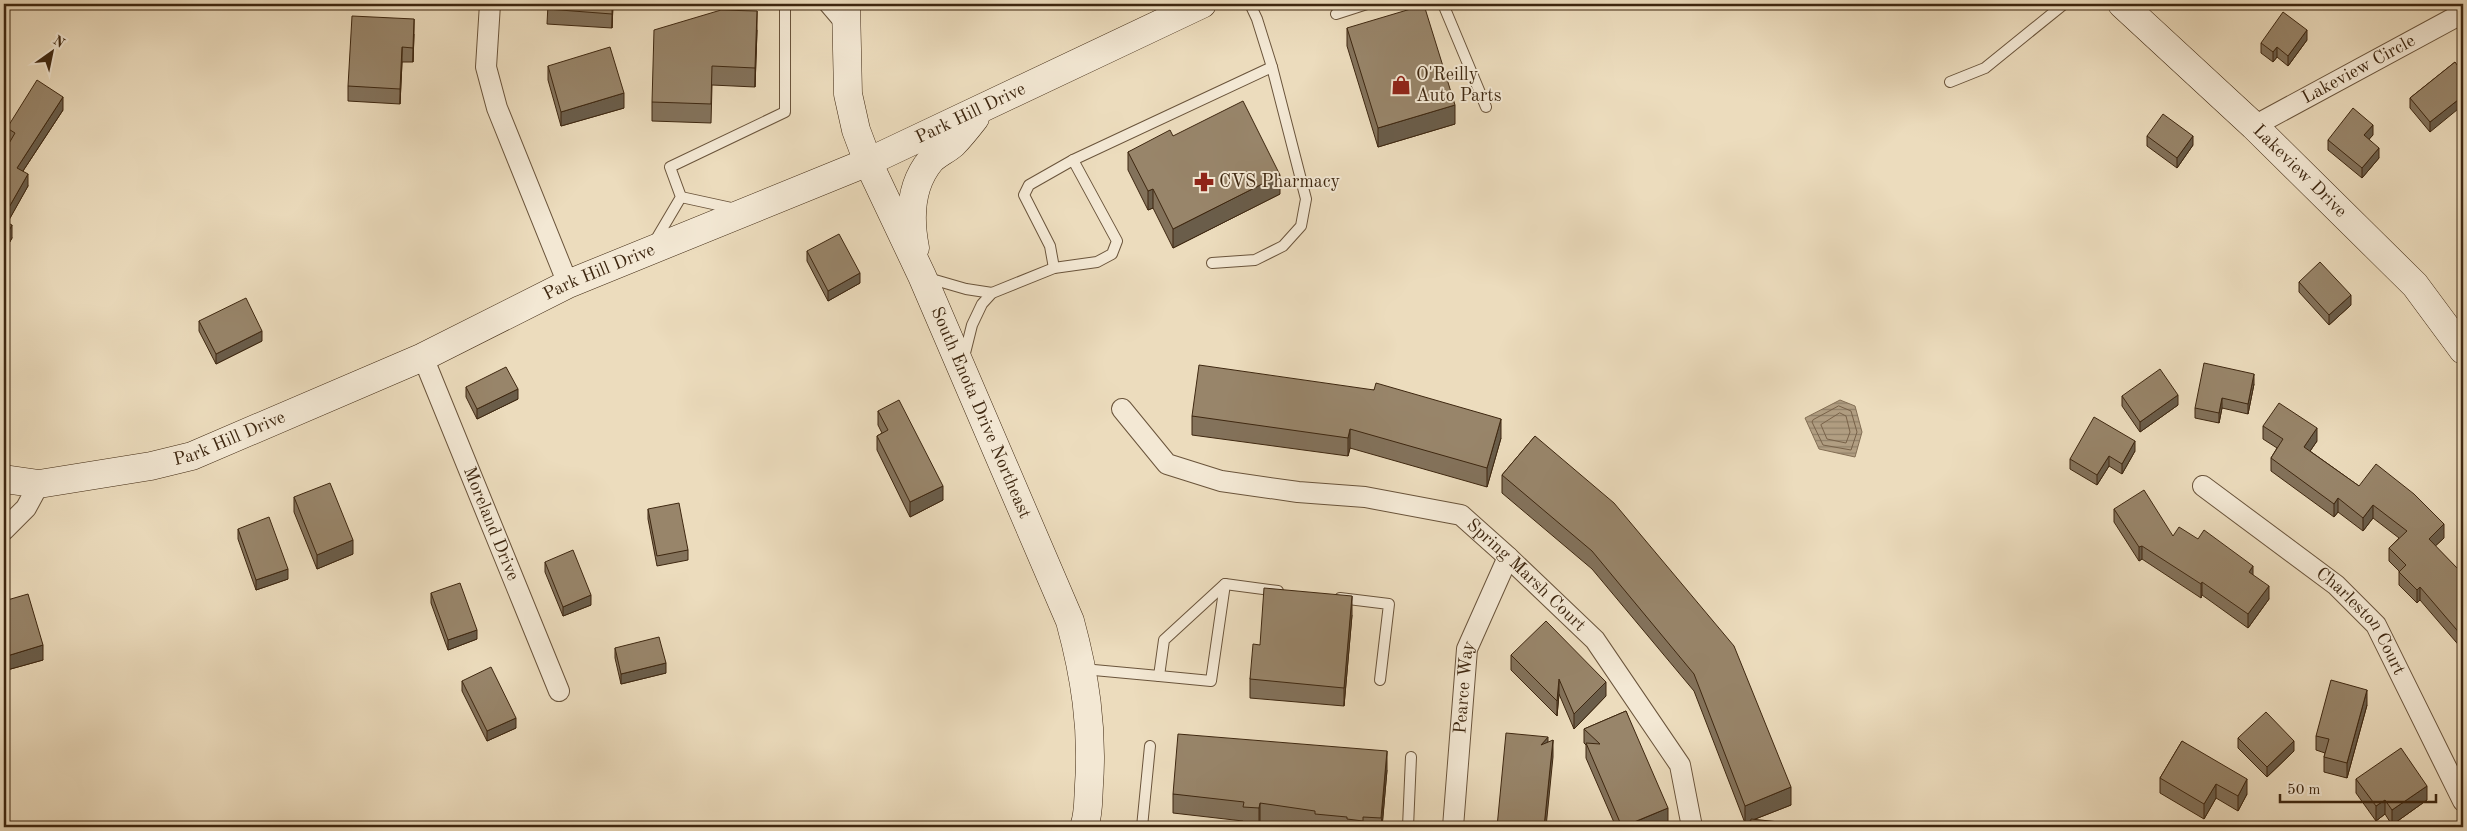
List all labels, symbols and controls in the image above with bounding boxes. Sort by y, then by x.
north arrow [28,28,78,78]
street label: Lakeview Circle [2299,32,2418,107]
text: N [50,33,67,51]
place label: O'Reilly Auto Parts [1416,66,1502,105]
shop icon: O'Reilly Auto Parts [1390,74,1412,96]
street label: Park Hill Drive [913,80,1028,147]
street label: Lakeview Drive [2249,121,2350,221]
pharmacy icon: CVS Pharmacy [1193,171,1215,193]
place label: CVS Pharmacy [1219,173,1340,191]
street label: Park Hill Drive [540,241,658,304]
street label: South Enota Drive Northeast [927,304,1034,521]
street label: Park Hill Drive [172,408,288,469]
street label: Moreland Drive [460,464,522,583]
street label: Spring Marsh Court [1463,516,1589,635]
street label: Charleston Court [2313,564,2408,678]
street label: Pearce Way [1451,638,1479,735]
scale bar [2280,771,2436,803]
text: 50 m [2287,783,2321,798]

